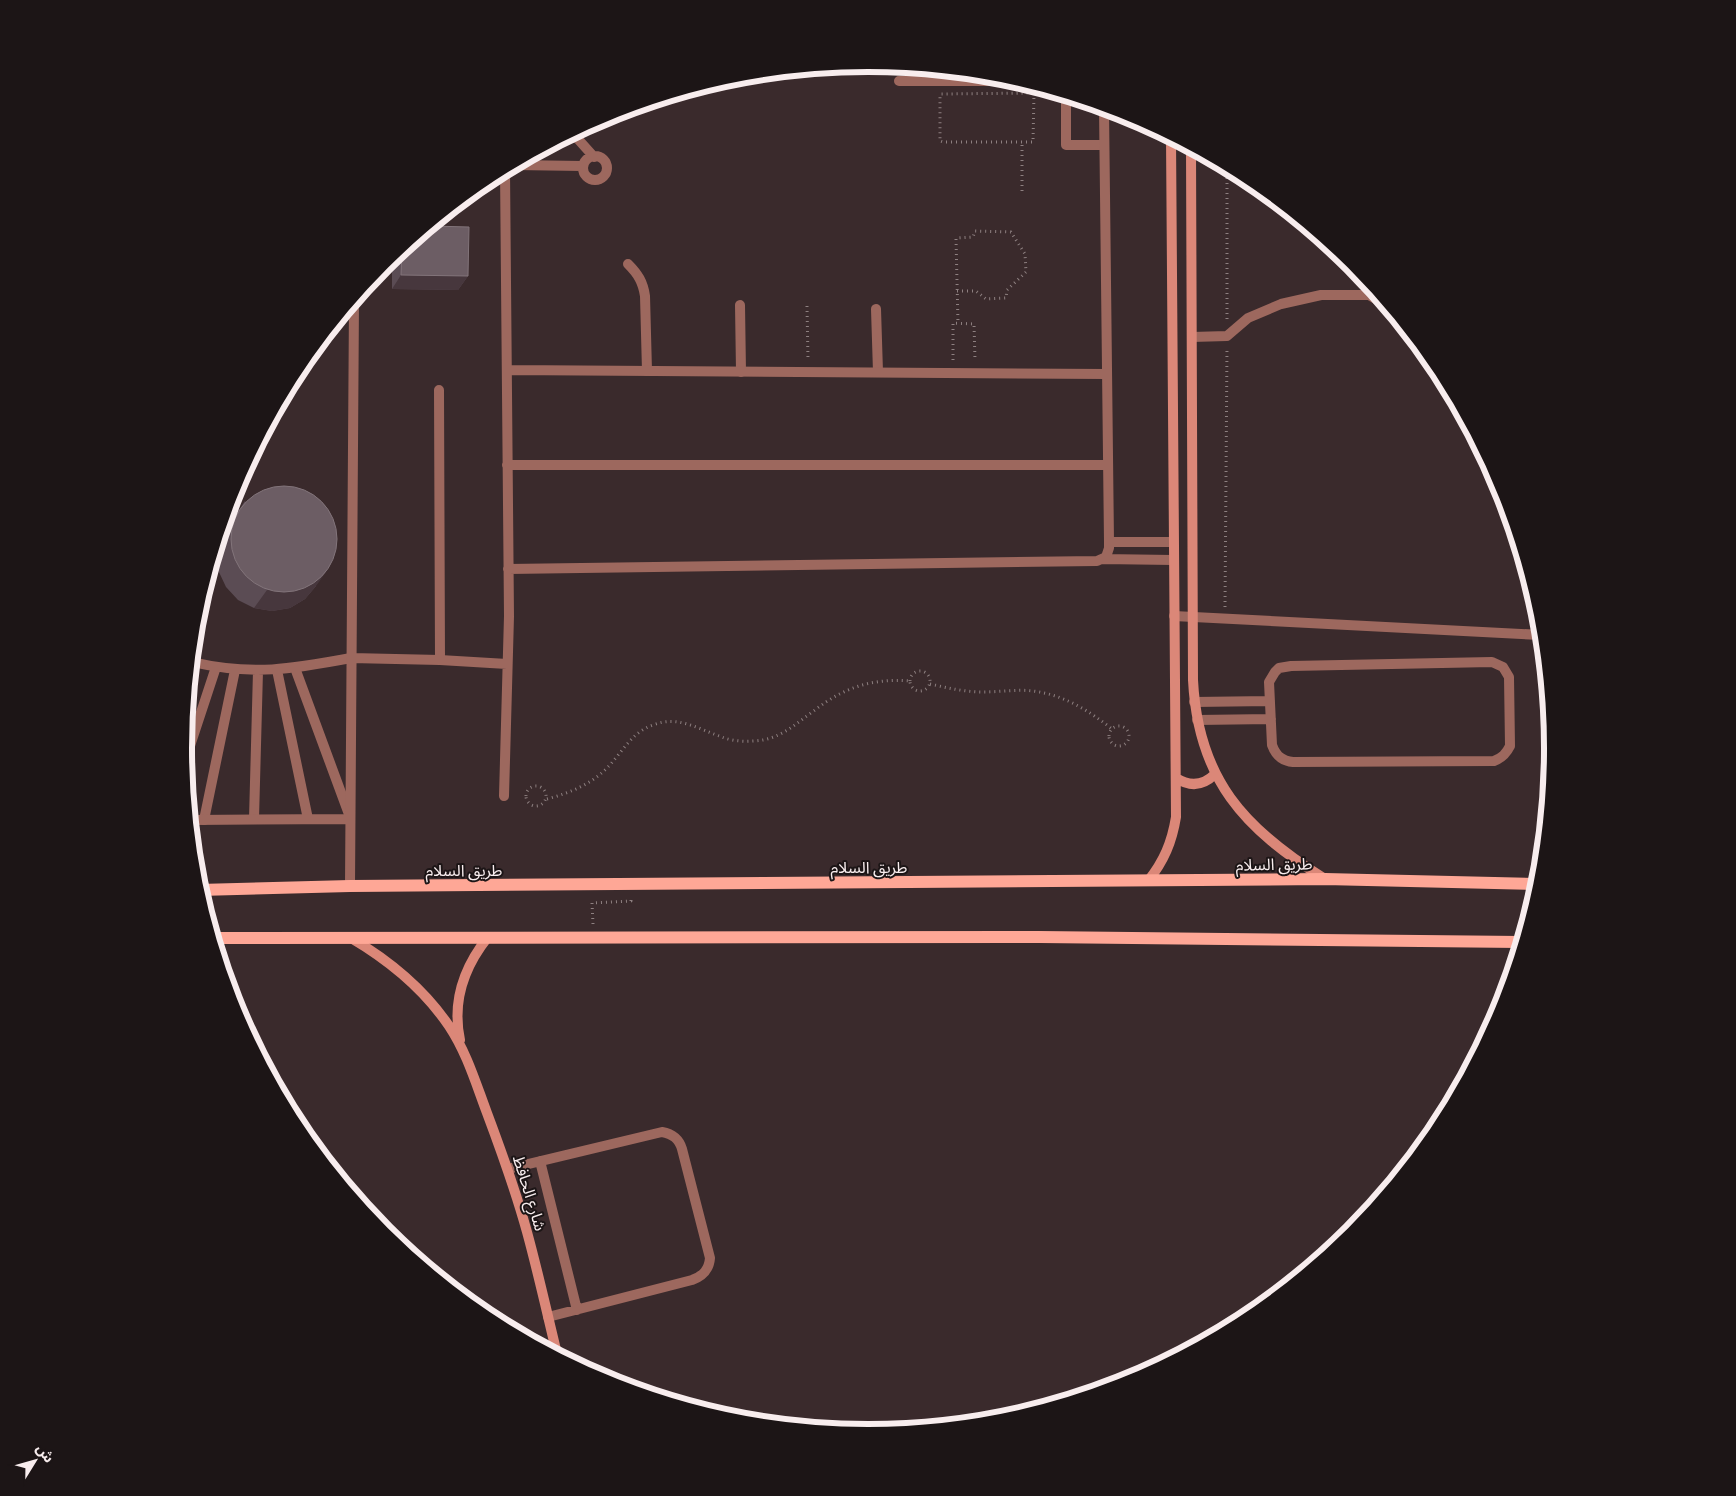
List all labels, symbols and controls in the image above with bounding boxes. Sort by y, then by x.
street label: طريق السلام [1235,853,1313,878]
street label: طريق السلام [831,857,908,880]
street label: طريق السلام [426,860,503,883]
street label: شارع الحافظ [506,1153,551,1234]
north arrow [10,1436,60,1486]
text: ش [33,1440,58,1466]

